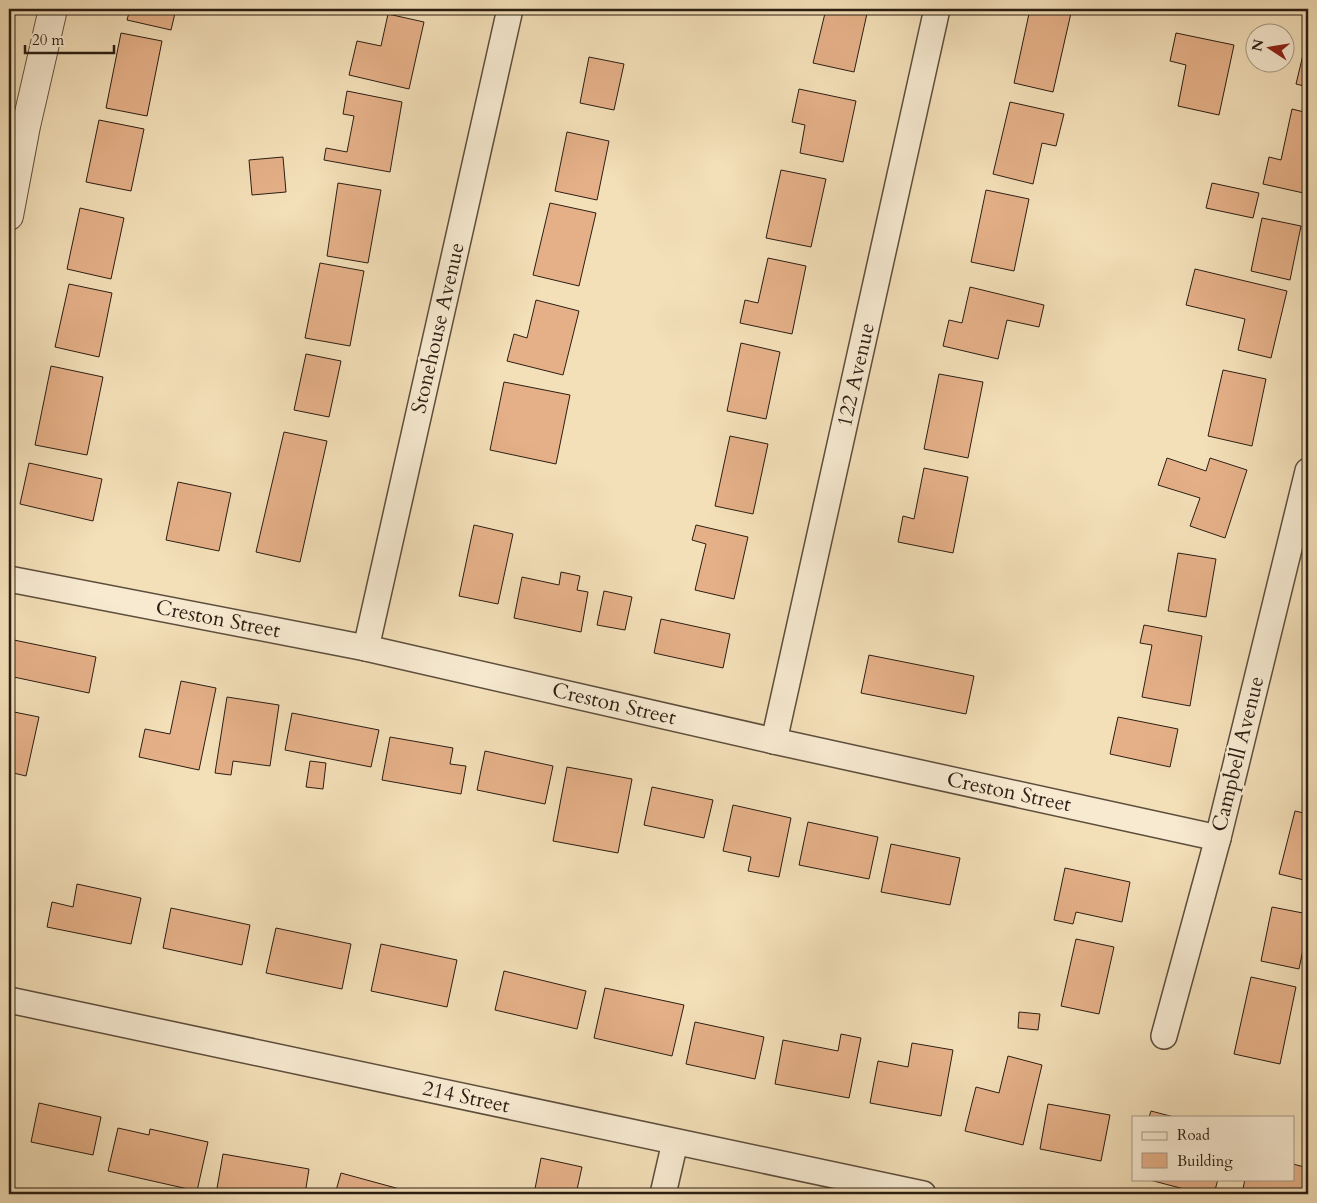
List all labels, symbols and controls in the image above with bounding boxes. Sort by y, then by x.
scale bar [25,22,114,54]
north arrow [1244,22,1294,72]
text: 20 m [32,30,64,50]
text: N [1247,37,1268,53]
street label: Stonehouse Avenue [404,240,472,416]
street label: 122 Avenue [830,320,882,430]
street label: Creston Street [153,593,283,645]
street label: Campbell Avenue [1205,673,1271,835]
street label: Creston Street [549,676,679,732]
street label: Creston Street [944,765,1074,819]
street label: 214 Street [420,1074,513,1120]
legend [1132,1116,1294,1180]
text: Road [1177,1125,1210,1145]
text: Building [1177,1151,1233,1171]

